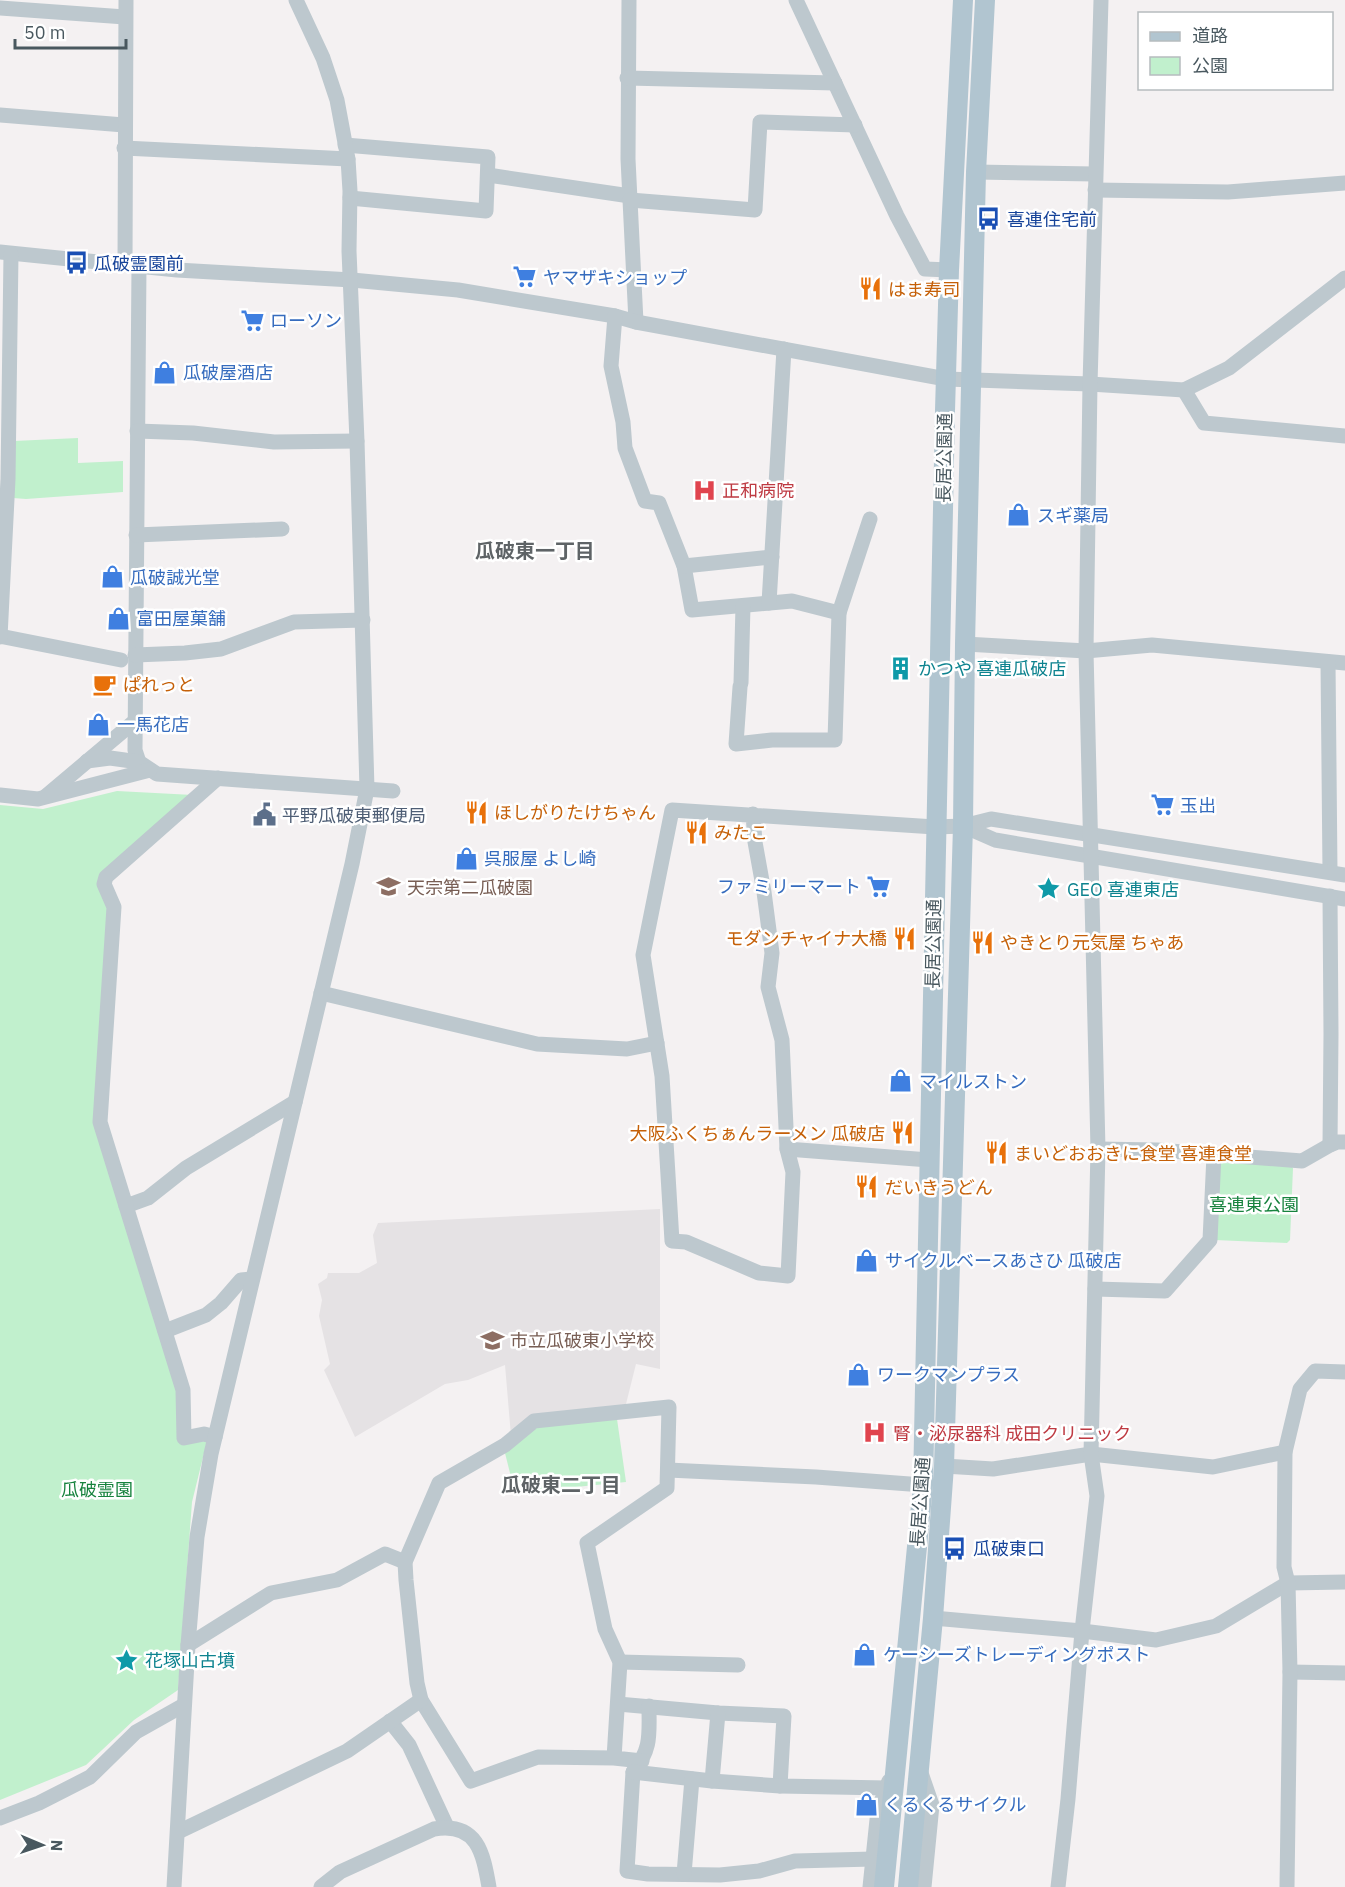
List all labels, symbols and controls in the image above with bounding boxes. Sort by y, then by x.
scale bar [15,12,126,50]
legend [1138,12,1333,90]
text: 50 m [24,21,66,44]
text: 道路 [1192,24,1228,47]
text: 公園 [1192,54,1228,77]
bus stop icon: 喜連住宅前 [976,206,1002,232]
place label: 喜連住宅前 [1007,208,1097,231]
bus stop icon: 瓜破霊園前 [63,250,89,276]
place label: 瓜破霊園前 [94,252,184,275]
supermarket icon: ヤマザキショップ [512,264,538,290]
place label: ヤマザキショップ [543,266,687,289]
restaurant icon: はま寿司 [857,276,883,302]
place label: はま寿司 [888,278,960,301]
supermarket icon: ローソン [239,307,265,333]
place label: ローソン [270,309,342,332]
shop icon: 瓜破屋酒店 [152,359,178,385]
place label: 瓜破屋酒店 [183,361,273,384]
street label: 長居公園通 [932,413,956,503]
hospital icon: 正和病院 [691,477,717,503]
place label: 正和病院 [722,479,794,502]
shop icon: スギ薬局 [1006,502,1032,528]
place label: スギ薬局 [1037,504,1109,527]
district label: 瓜破東一丁目 [475,537,595,564]
shop icon: 瓜破誠光堂 [99,564,125,590]
place label: 瓜破誠光堂 [130,566,220,589]
shop icon: 富田屋菓舗 [105,605,131,631]
place label: 富田屋菓舗 [136,607,226,630]
building icon: かつや 喜連瓜破店 [887,655,913,681]
place label: かつや 喜連瓜破店 [918,657,1066,680]
cafe icon: ぱれっと [92,671,118,697]
place label: ぱれっと [123,673,195,696]
shop icon: 一馬花店 [86,711,112,737]
place label: 一馬花店 [117,713,189,736]
supermarket icon: 玉出 [1149,792,1175,818]
place label: 玉出 [1180,794,1216,817]
restaurant icon: ほしがりたけちゃん [463,799,489,825]
place label: ほしがりたけちゃん [494,801,656,824]
public building icon: 平野瓜破東郵便局 [251,802,277,828]
place label: 平野瓜破東郵便局 [282,804,426,827]
restaurant icon: みたこ [683,819,709,845]
place label: みたこ [714,821,768,844]
shop icon: 呉服屋 よし崎 [453,845,479,871]
place label: 呉服屋 よし崎 [484,847,596,870]
supermarket icon: ファミリーマート [866,873,892,899]
school or university icon: 天宗第二瓜破園 [376,874,402,900]
place label: ファミリーマート [717,875,861,898]
place label: 天宗第二瓜破園 [407,876,533,899]
place icon: GEO 喜連東店 [1036,876,1062,902]
place label: GEO 喜連東店 [1067,878,1179,901]
street label: 長居公園通 [921,899,945,989]
restaurant icon: モダンチャイナ大橋 [892,925,918,951]
place label: モダンチャイナ大橋 [726,927,887,950]
restaurant icon: やきとり元気屋 ちゃあ [969,929,995,955]
place label: やきとり元気屋 ちゃあ [1000,931,1184,954]
shop icon: マイルストン [888,1068,914,1094]
place label: マイルストン [919,1070,1027,1093]
restaurant icon: 大阪ふくちぁんラーメン 瓜破店 [890,1120,916,1146]
place label: 大阪ふくちぁんラーメン 瓜破店 [629,1122,885,1145]
restaurant icon: まいどおおきに食堂 喜連食堂 [983,1140,1009,1166]
place label: まいどおおきに食堂 喜連食堂 [1014,1142,1252,1165]
restaurant icon: だいきうどん [854,1174,880,1200]
place label: だいきうどん [885,1176,993,1199]
park label: 喜連東公園 [1209,1193,1299,1216]
shop icon: サイクルベースあさひ 瓜破店 [854,1247,880,1273]
place label: サイクルベースあさひ 瓜破店 [885,1249,1121,1272]
school or university icon: 市立瓜破東小学校 [479,1327,505,1353]
place label: 市立瓜破東小学校 [510,1329,654,1352]
shop icon: ワークマンプラス [846,1361,872,1387]
place label: ワークマンプラス [877,1363,1020,1386]
hospital icon: 腎・泌尿器科 成田クリニック [862,1420,888,1446]
place label: 腎・泌尿器科 成田クリニック [893,1422,1131,1445]
street label: 長居公園通 [905,1456,935,1548]
district label: 瓜破東二丁目 [501,1471,621,1498]
park label: 瓜破霊園 [61,1478,133,1501]
bus stop icon: 瓜破東口 [942,1535,968,1561]
place label: 瓜破東口 [973,1537,1045,1560]
shop icon: ケーシーズトレーディングポスト [852,1641,878,1667]
place label: ケーシーズトレーディングポスト [883,1643,1150,1666]
place icon: 花塚山古墳 [114,1647,140,1673]
place label: 花塚山古墳 [145,1649,235,1672]
shop icon: くるくるサイクル [853,1791,879,1817]
place label: くるくるサイクル [884,1793,1026,1816]
north arrow [12,1815,72,1875]
text: N [47,1839,67,1852]

